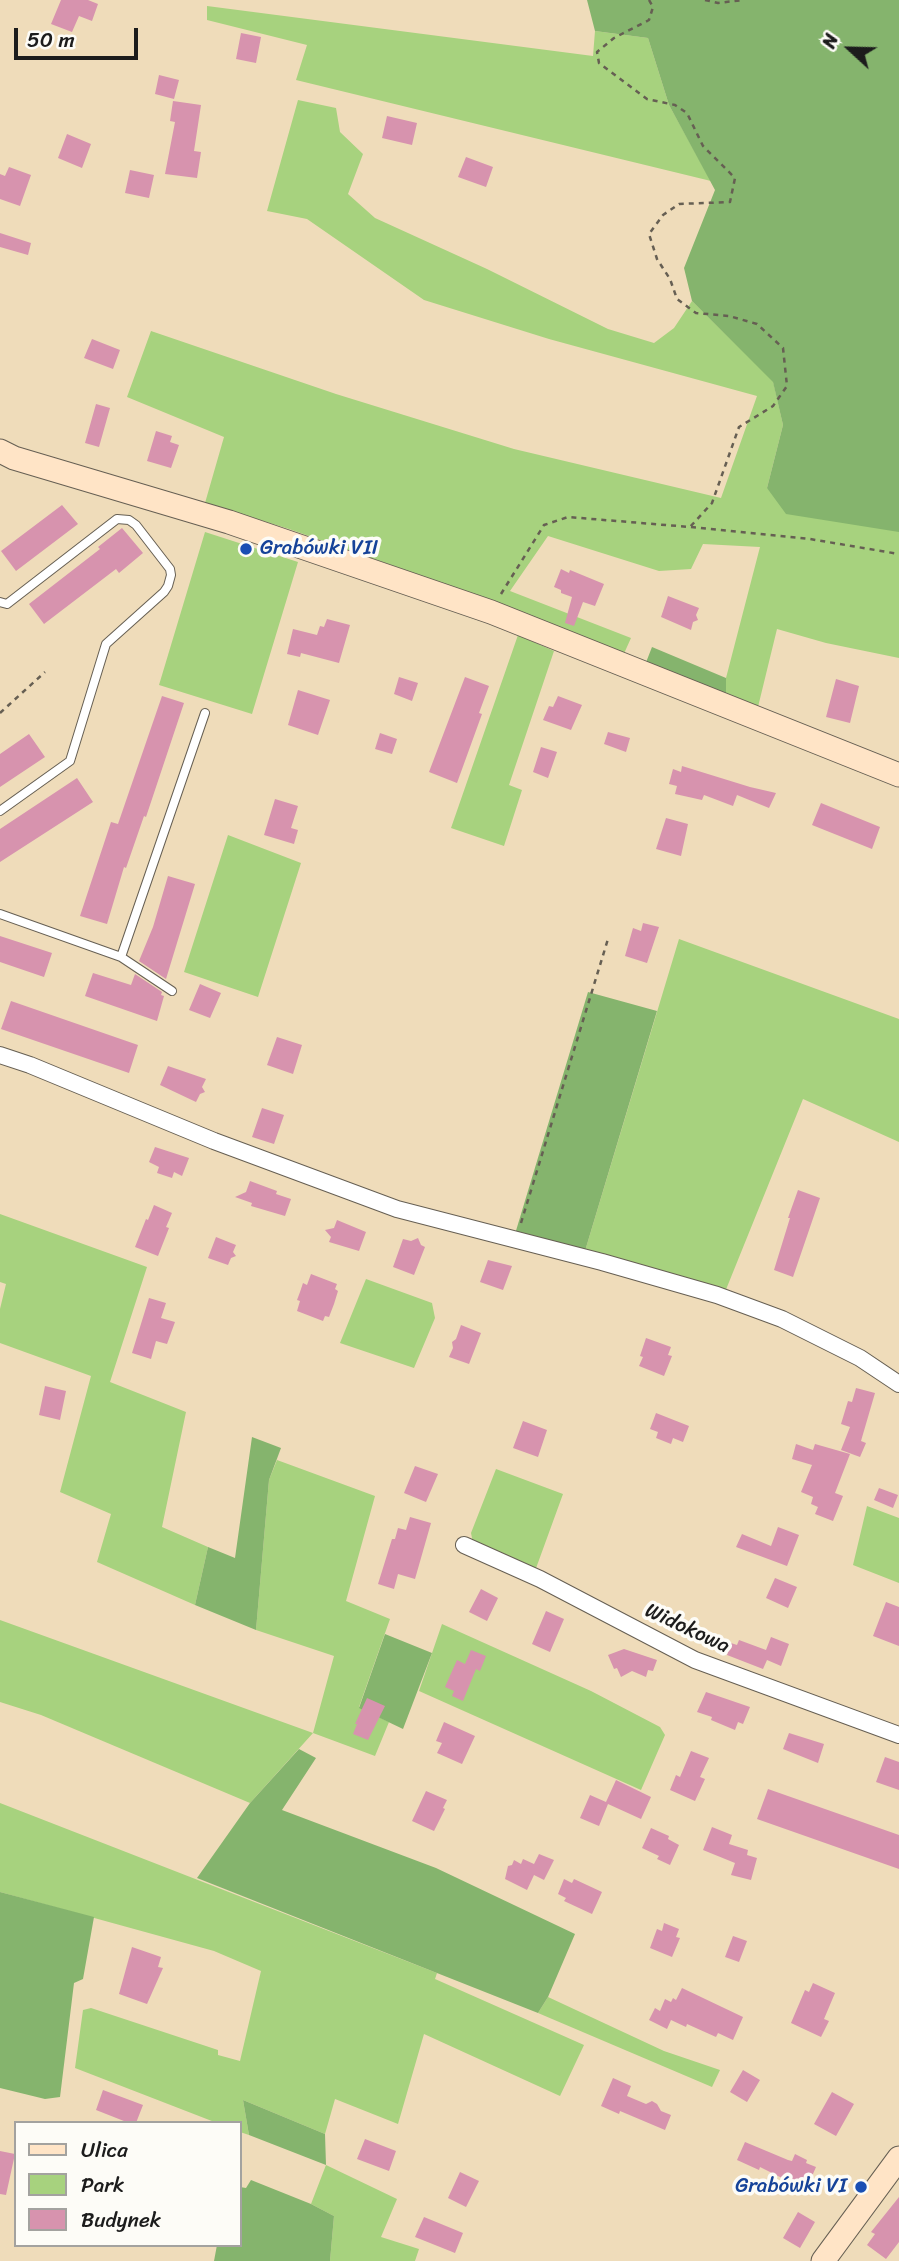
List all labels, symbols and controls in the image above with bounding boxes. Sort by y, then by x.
scale bar [18,14,142,58]
north arrow [815,14,885,84]
text: 50 m [27,21,75,59]
text: N [812,29,848,53]
place label: Grabówki VII [260,536,378,562]
marker: Grabówki VII [238,541,254,557]
street label: Widokowa [641,1598,733,1660]
legend [14,2121,242,2247]
text: Ulica [81,2131,128,2169]
text: Park [81,2166,124,2204]
place label: Grabówki VI [735,2174,847,2200]
marker: Grabówki VI [853,2179,869,2195]
text: Budynek [81,2201,161,2239]

